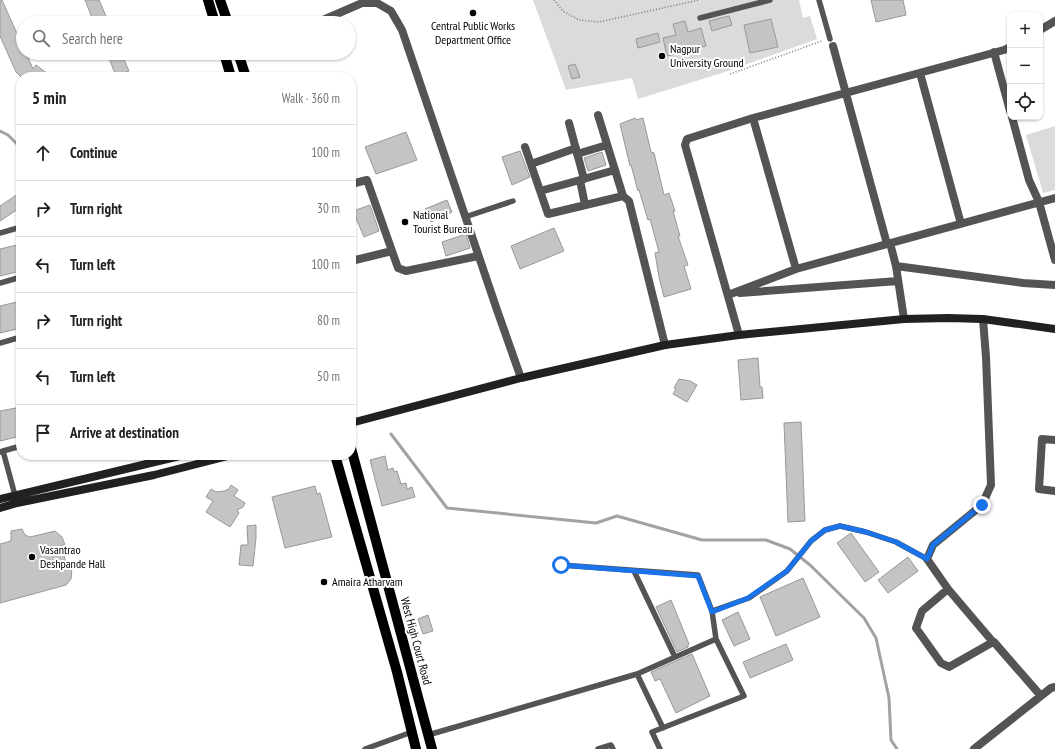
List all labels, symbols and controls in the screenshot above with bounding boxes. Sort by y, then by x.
marker: Central Public Works Department Office [468,8,478,18]
map controls [1007,12,1043,120]
button: + [1007,12,1043,48]
search box [16,16,356,60]
place label: Central Public Works Department Office [431,18,515,47]
icon: search [30,27,52,49]
text: Search here [62,29,123,48]
place label: Nagpur University Ground [670,41,744,70]
button: − [1007,48,1043,84]
marker: Nagpur University Ground [657,51,667,61]
button: locate [1007,84,1043,120]
text: 5 min [32,87,66,109]
text: Walk · 360 m [282,90,340,107]
icon: ahead [32,142,54,164]
text: Continue [70,143,117,162]
text: 100 m [311,144,340,161]
icon: right [32,198,54,220]
text: Turn right [70,199,122,218]
text: 30 m [317,200,340,217]
place label: National Tourist Bureau [413,207,472,236]
marker: National Tourist Bureau [400,217,410,227]
icon: left [32,254,54,276]
text: Turn left [70,255,115,274]
text: 100 m [311,256,340,273]
icon: right [32,310,54,332]
text: Turn right [70,311,122,330]
text: 80 m [317,312,340,329]
icon: left [32,366,54,388]
text: Turn left [70,367,115,386]
text: 50 m [317,368,340,385]
icon: arrive [32,422,54,444]
text: Arrive at destination [70,423,179,442]
route end [973,496,991,514]
place label: Vasantrao Deshpande Hall [39,542,106,571]
marker: Vasantrao Deshpande Hall [27,552,37,562]
route start [552,556,570,574]
place label: Amaira Atharvam [332,574,403,589]
marker: Amaira Atharvam [319,577,329,587]
street label: West High Court Road [398,595,435,686]

